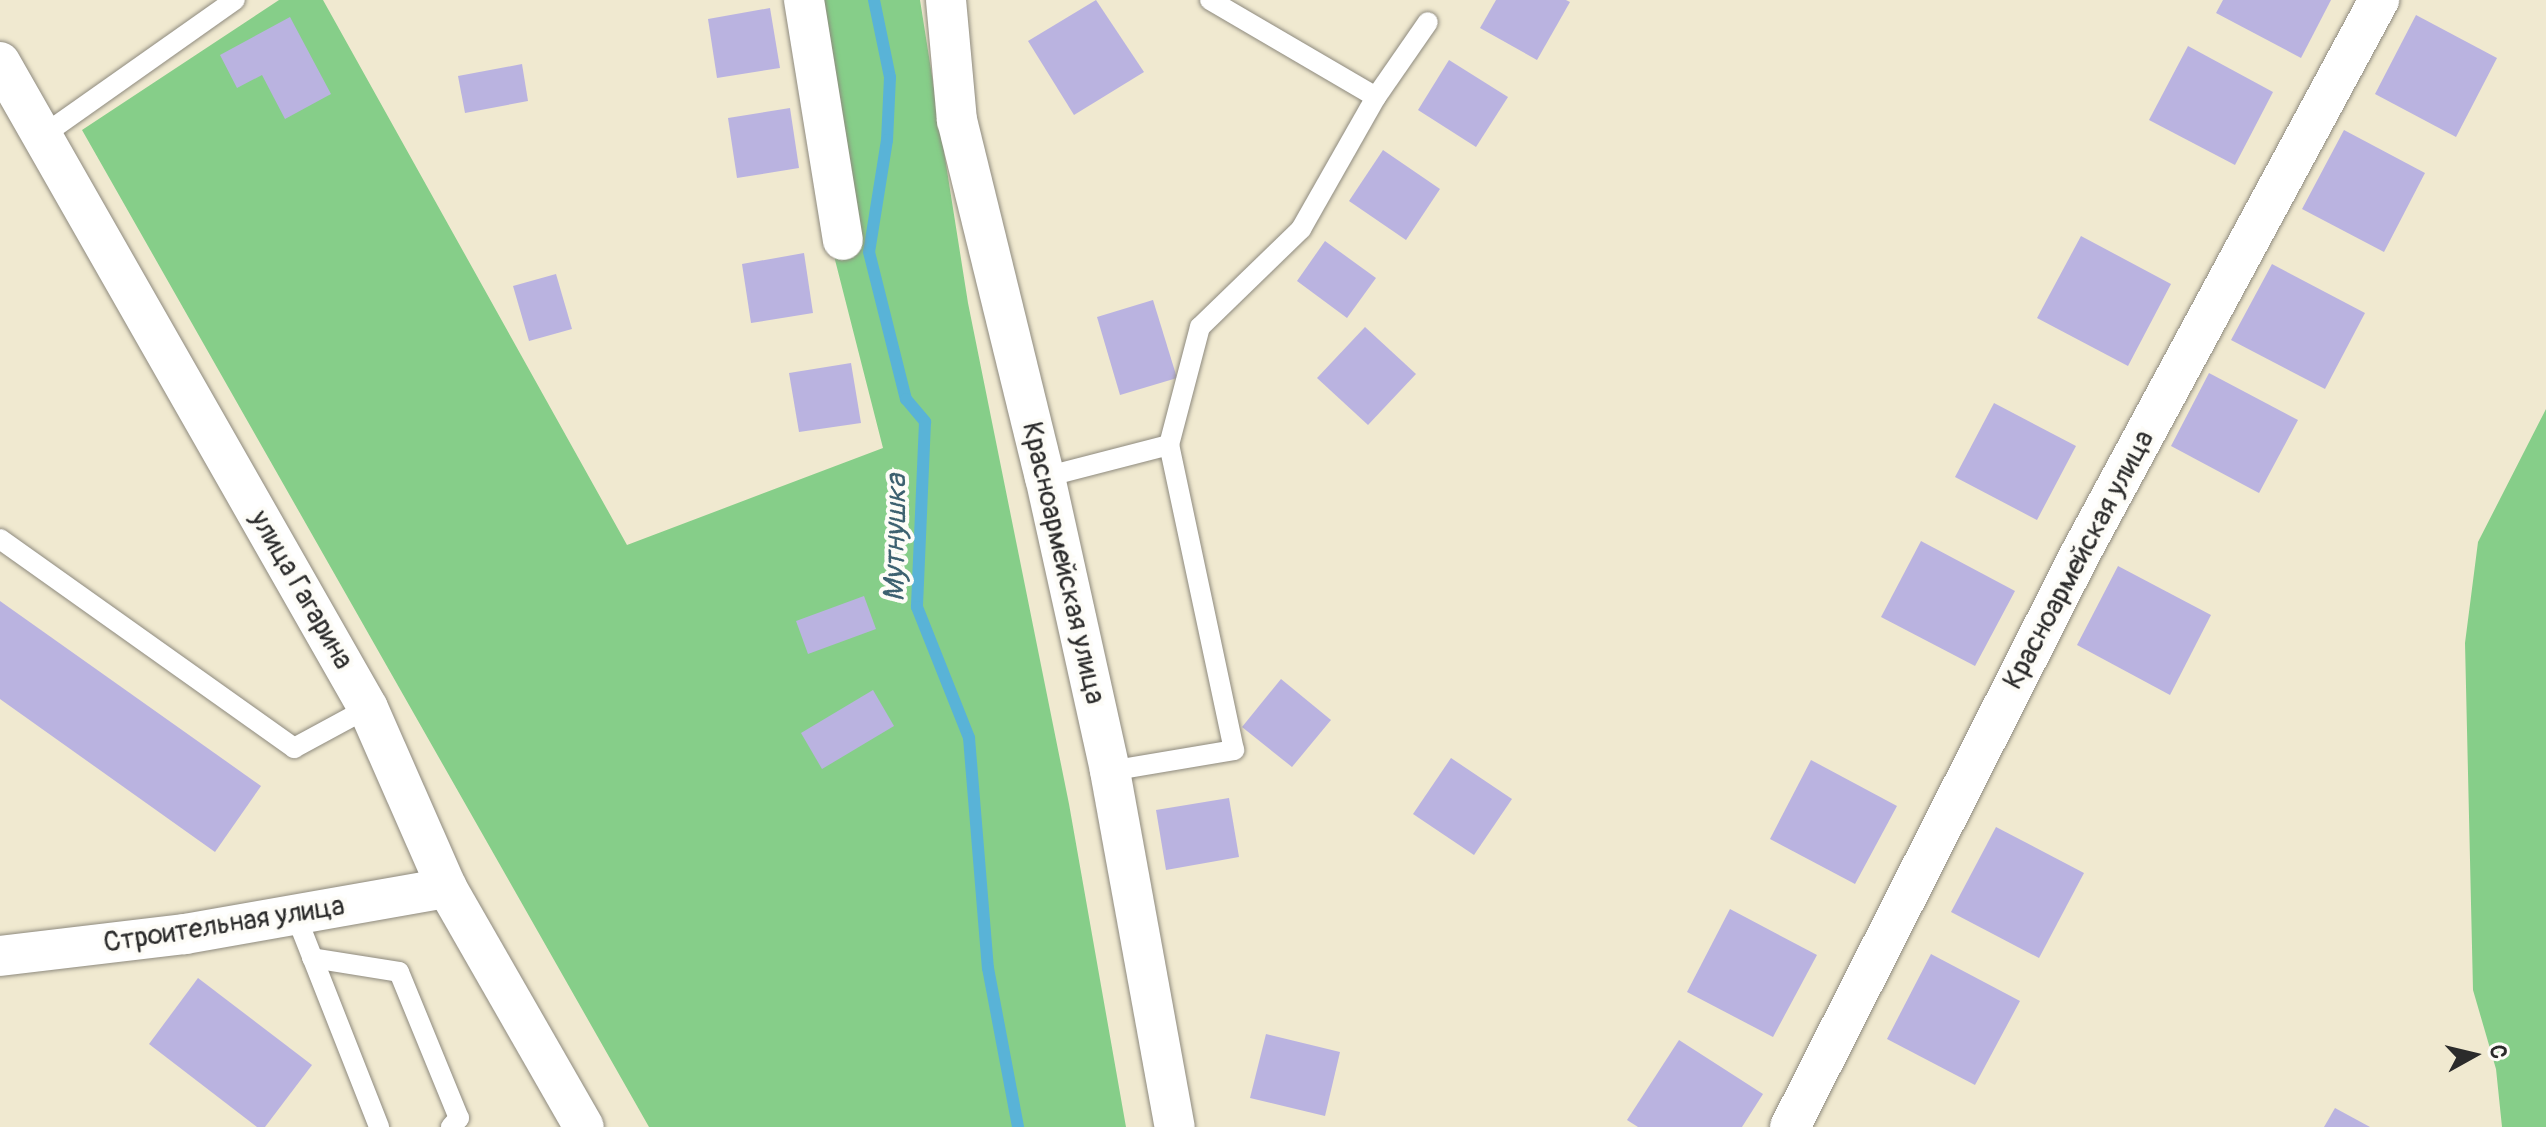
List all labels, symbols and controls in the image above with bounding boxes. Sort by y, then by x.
street label: Красноармейская улица [1014,419,1112,707]
street label: Красноармейская улица [1997,425,2161,695]
water label: Мутнушка [877,474,915,602]
street label: улица Гагарина [242,505,360,675]
street label: Строительная улица [101,889,347,961]
north arrow [2434,1015,2514,1095]
text: С [2483,1043,2513,1060]

